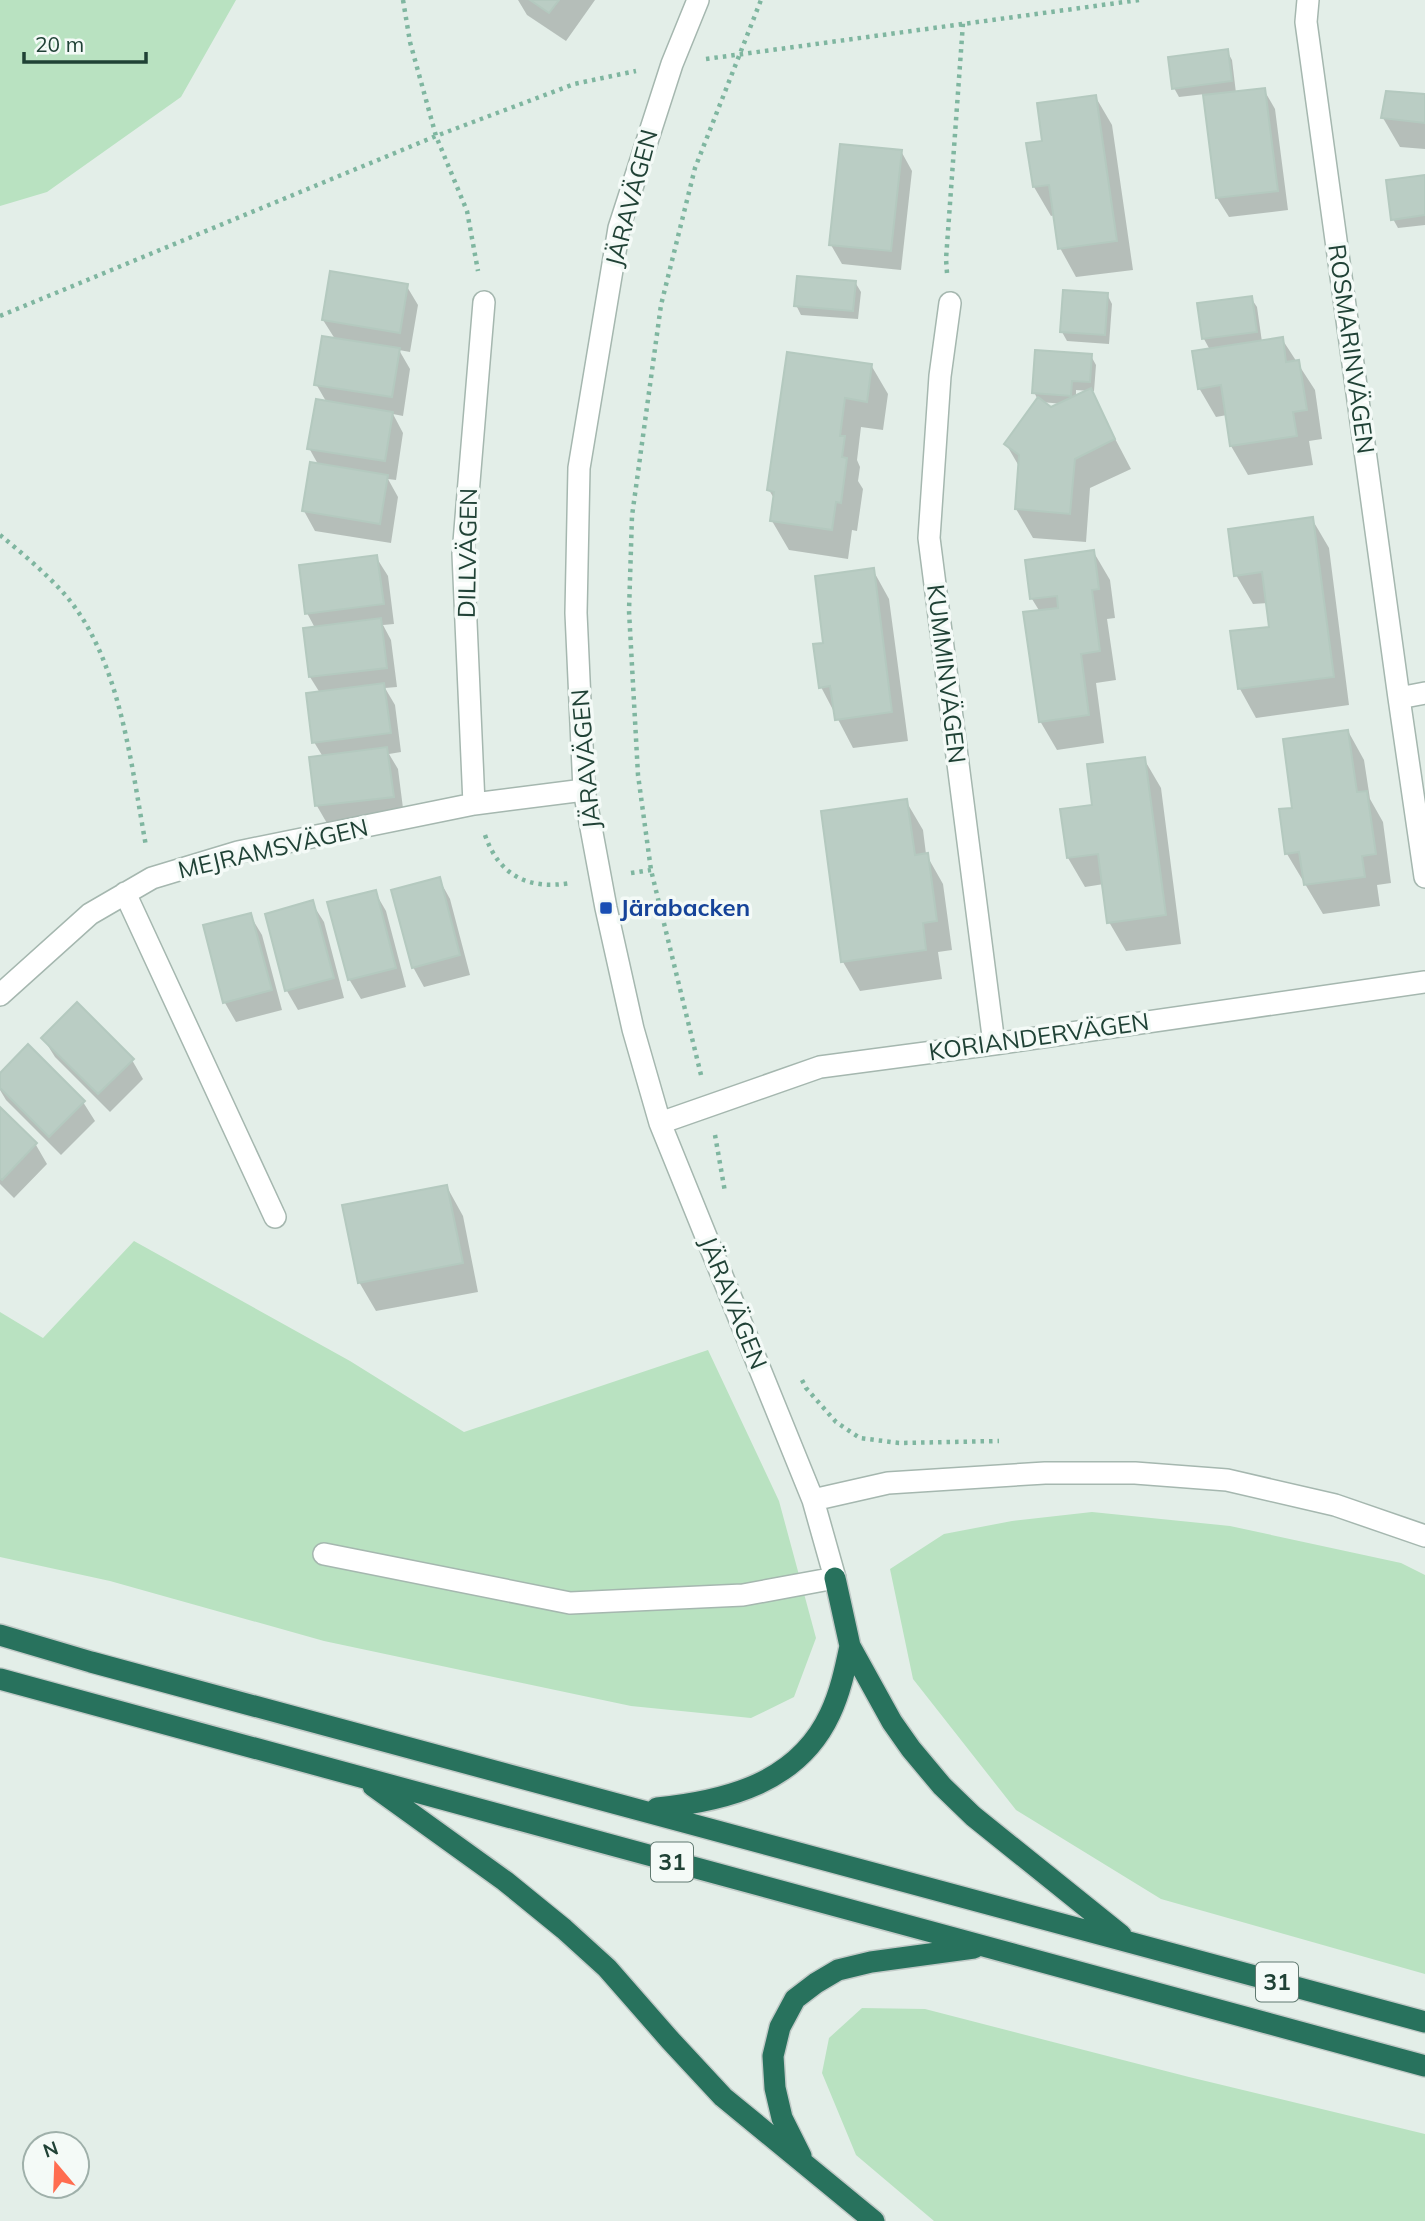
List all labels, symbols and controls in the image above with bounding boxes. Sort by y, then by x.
scale bar [24,21,147,65]
text: 20 m [35,31,84,57]
street label: JÄRAVÄGEN [598,126,664,270]
street label: ROSMARINVÄGEN [1322,242,1382,456]
street label: DILLVÄGEN [451,488,483,618]
street label: KUMMINVÄGEN [921,583,973,765]
street label: JÄRAVÄGEN [564,688,606,830]
street label: MEJRAMSVÄGEN [175,812,371,884]
place label: Järabacken [620,892,750,922]
marker: Järabacken [598,900,614,916]
street label: KORIANDERVÄGEN [927,1006,1151,1066]
street label: JÄRAVÄGEN [694,1232,774,1373]
road number: 31 [651,1842,693,1882]
road number: 31 [1256,1963,1298,2002]
north arrow [21,2130,91,2200]
text: N [40,2135,61,2163]

